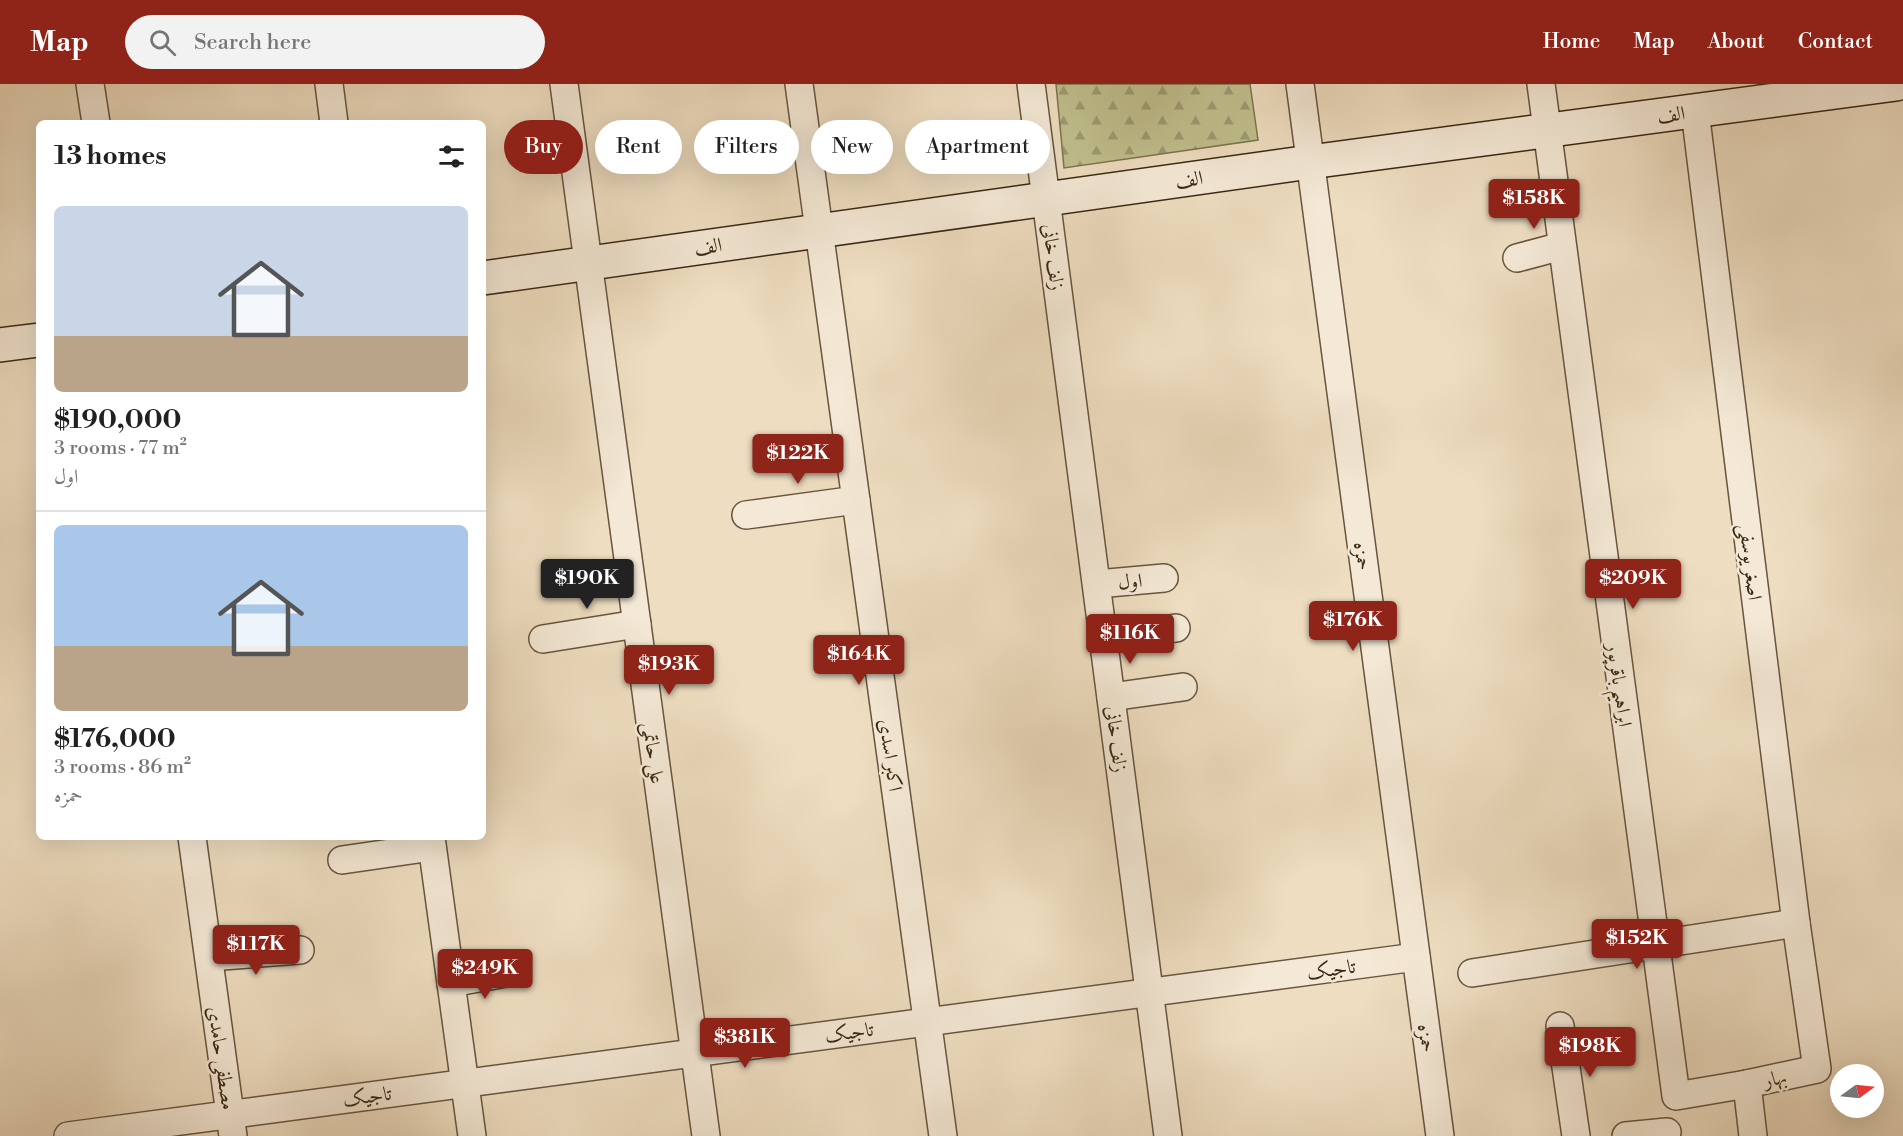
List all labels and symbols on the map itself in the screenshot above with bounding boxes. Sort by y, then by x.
street label: الف [1656,101,1687,130]
street label: الف [1174,166,1205,195]
pin: $158K [1492,179,1576,230]
street label: زلف خانی [1036,222,1069,292]
street label: الف [693,233,724,262]
pin: $122K [756,434,840,485]
street label: اصغر یوسفی [1731,523,1767,602]
street label: حمزه [1347,540,1376,572]
pin: $190K [545,559,629,610]
pin: $209K [1591,559,1675,610]
street label: اول [1117,569,1143,596]
pin: $176K [1311,601,1395,652]
pin: $116K [1088,614,1172,665]
pin: $164K [817,635,901,686]
street label: ابراهیم باقرپور [1594,640,1637,729]
pin: $193K [627,645,711,696]
street label: زلف خانی [1099,704,1132,774]
street label: اکبر اسدی [872,717,907,793]
street label: علی حاتمی [635,721,669,786]
pin: $152K [1595,919,1679,970]
pin: $117K [214,925,298,976]
pin: $249K [443,949,527,1000]
street label: تاجیک [1305,955,1357,986]
street label: مصطفی حامدی [200,1005,240,1112]
pin: $381K [703,1018,787,1069]
street label: تاجیک [823,1018,875,1049]
street label: حمزه [1411,1022,1440,1054]
pin: $198K [1548,1027,1632,1078]
north arrow [1830,1064,1884,1118]
street label: بهار [1759,1065,1789,1095]
street label: تاجیک [341,1082,393,1113]

